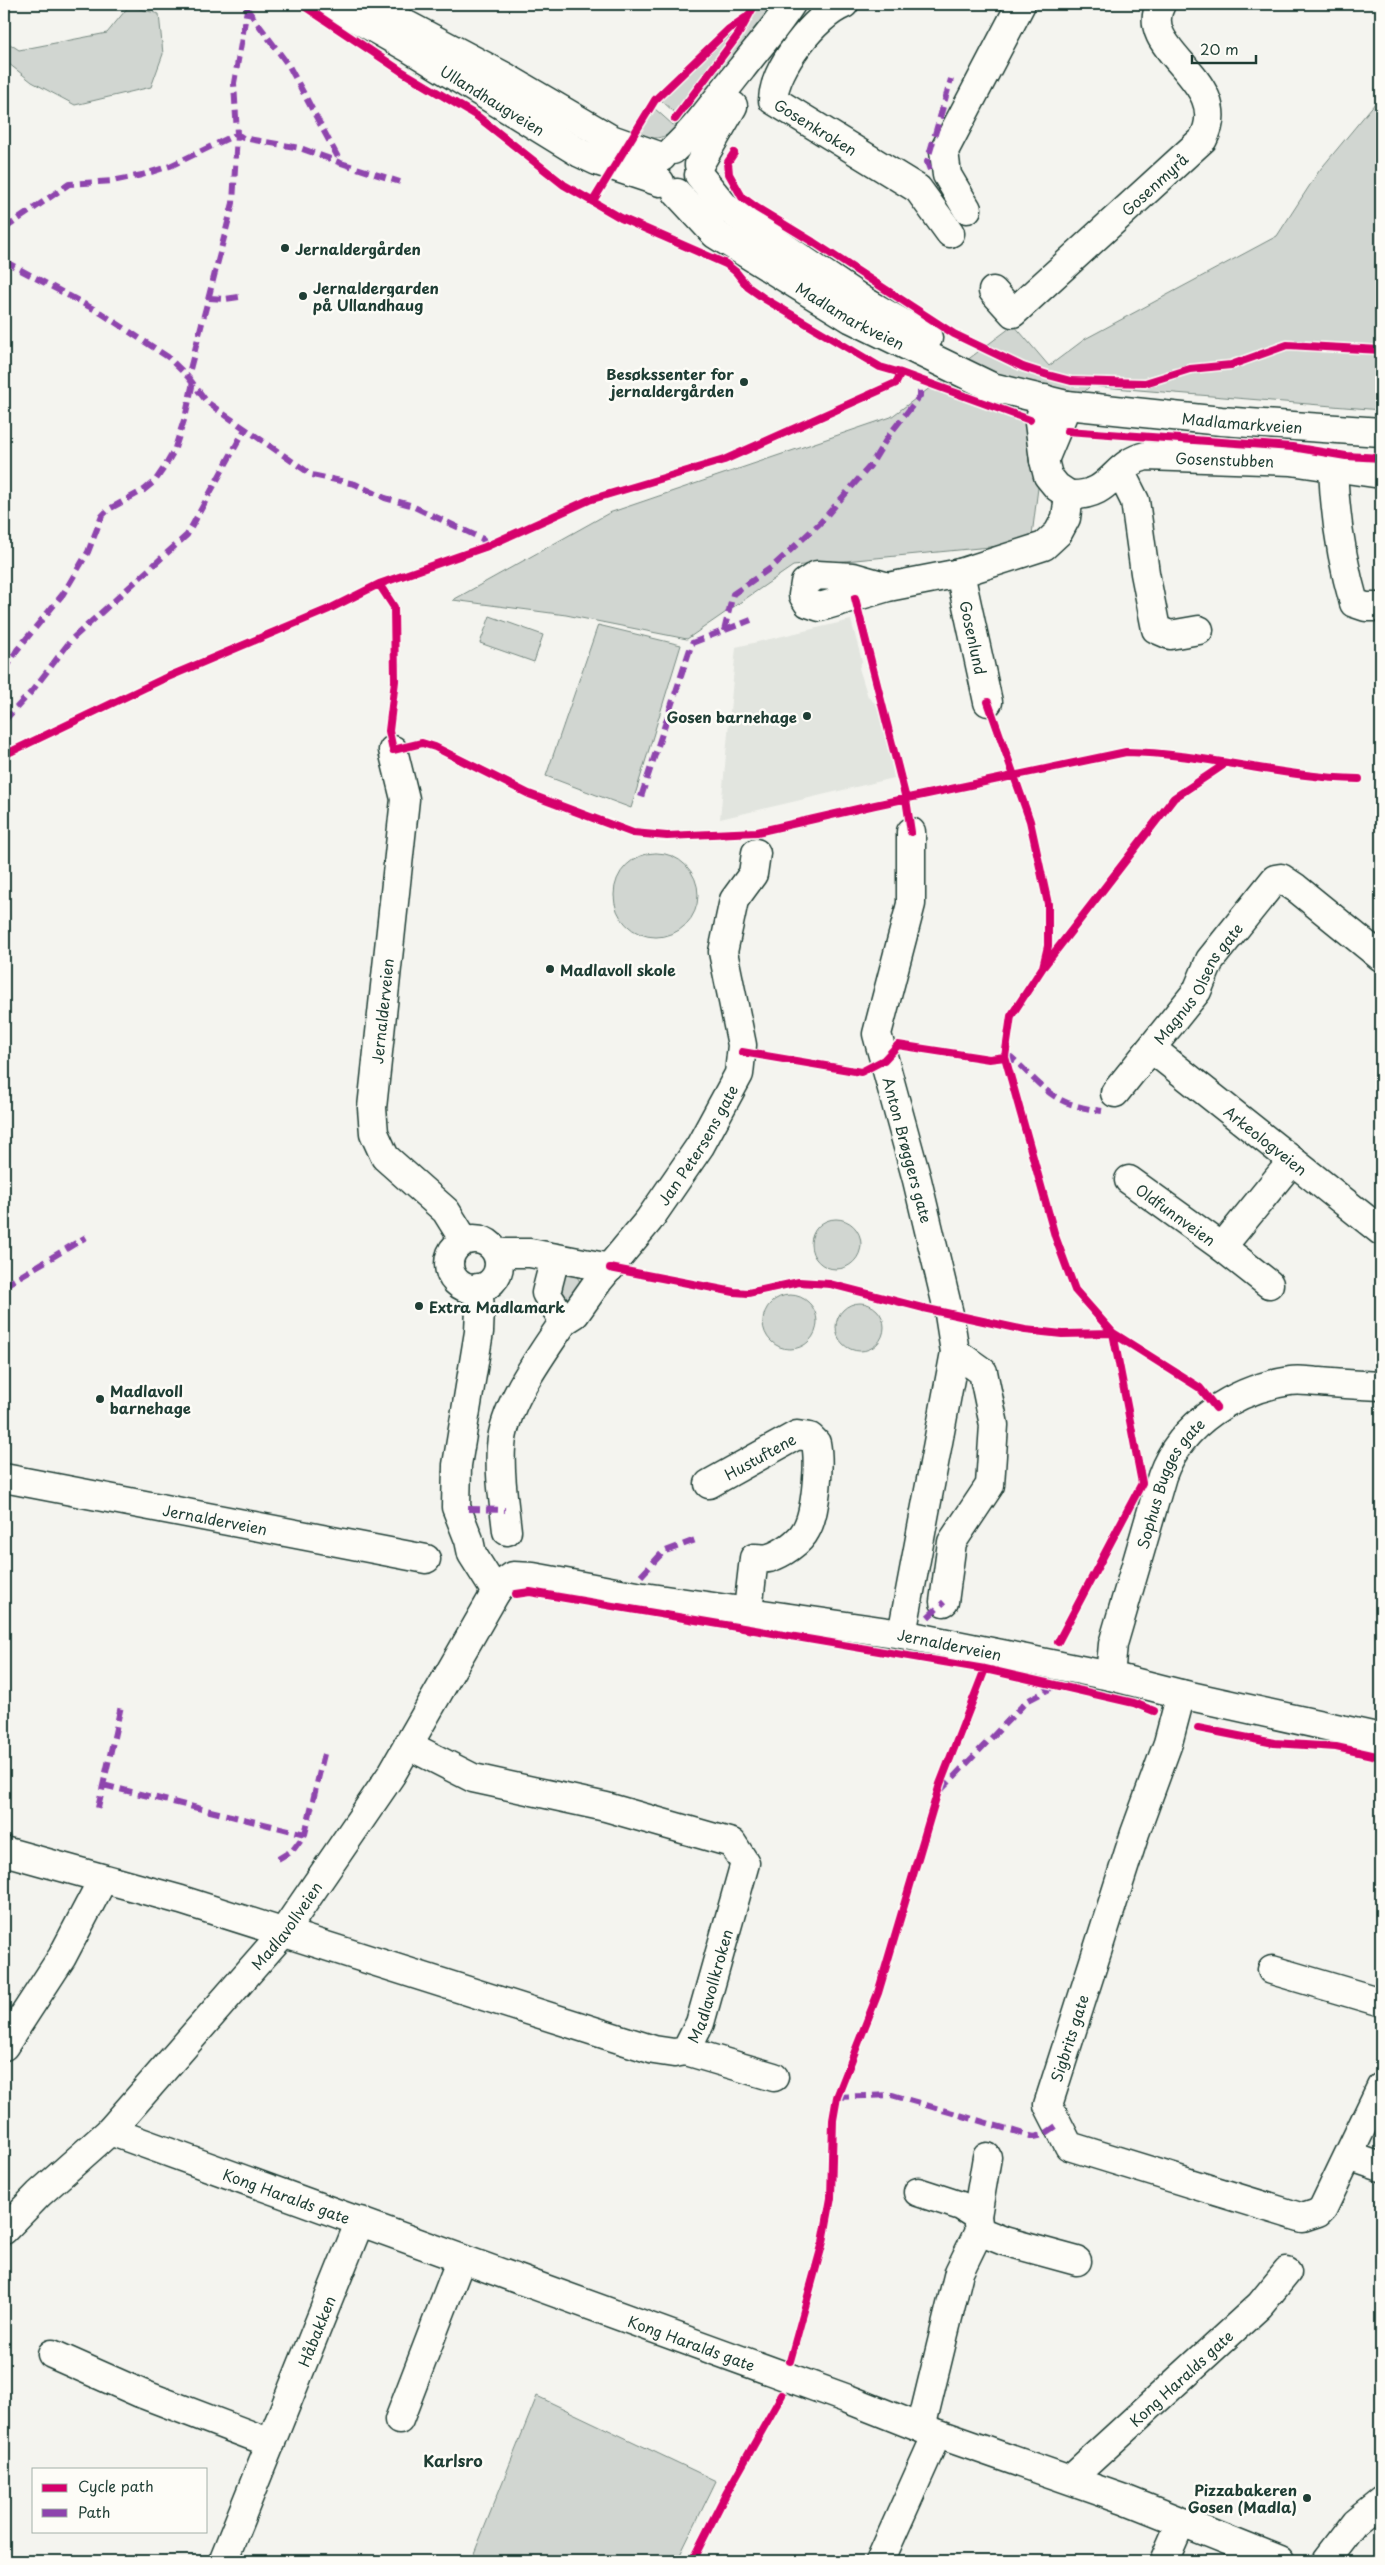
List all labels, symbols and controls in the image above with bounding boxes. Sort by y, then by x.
scale bar [1192,32,1256,64]
text: 20 m [1200,37,1239,60]
street label: Ullandhaugveien [436,59,550,140]
street label: Gosenkroken [770,92,862,161]
street label: Gosenmyrå [1115,147,1193,221]
place label: Jernaldergården [295,237,421,260]
marker: Jernaldergården [279,242,291,254]
place label: Jernaldergarden på Ullandhaug [313,276,439,316]
street label: Madlamarkveien [792,276,909,354]
marker: Jernaldergarden på Ullandhaug [297,290,309,302]
place label: Besøkssenter for jernaldergården [606,362,734,402]
marker: Besøkssenter for jernaldergården [738,376,750,388]
street label: Madlamarkveien [1181,406,1303,438]
street label: Gosenstubben [1175,446,1275,472]
street label: Gosenlund [955,598,993,677]
place label: Gosen barnehage [666,705,797,728]
marker: Gosen barnehage [801,710,813,722]
street label: Magnus Olsens gate [1147,917,1248,1049]
street label: Jernalderveien [365,957,399,1065]
place label: Madlavoll skole [560,958,676,981]
marker: Madlavoll skole [544,963,556,975]
street label: Anton Brøggers gate [877,1074,939,1226]
street label: Jan Petersens gate [651,1080,743,1209]
street label: Arkeologveien [1220,1100,1313,1180]
street label: Oldfunnveien [1131,1177,1221,1251]
place label: Extra Madlamark [429,1295,565,1318]
marker: Extra Madlamark [413,1300,425,1312]
place label: Madlavoll barnehage [110,1379,191,1419]
marker: Madlavoll barnehage [94,1393,106,1405]
street label: Sophus Bugges gate [1130,1412,1209,1551]
street label: Hustuftene [720,1427,800,1485]
street label: Jernalderveien [161,1497,269,1540]
street label: Jernalderveien [896,1622,1004,1665]
street label: Madlavollveien [245,1876,327,1974]
street label: Madlavollkroken [681,1926,737,2046]
street label: Sigbrits gate [1044,1991,1094,2085]
street label: Kong Haralds gate [220,2162,354,2229]
street label: Håbakken [291,2292,340,2370]
street label: Kong Haralds gate [625,2309,759,2376]
street label: Kong Haralds gate [1124,2324,1238,2431]
district label: Karlsro [423,2448,483,2472]
legend [32,2468,208,2532]
text: Cycle path [78,2474,154,2497]
place label: Pizzabakeren Gosen (Madla) [1188,2478,1297,2518]
marker: Pizzabakeren Gosen (Madla) [1301,2492,1313,2504]
text: Path [78,2500,110,2523]

